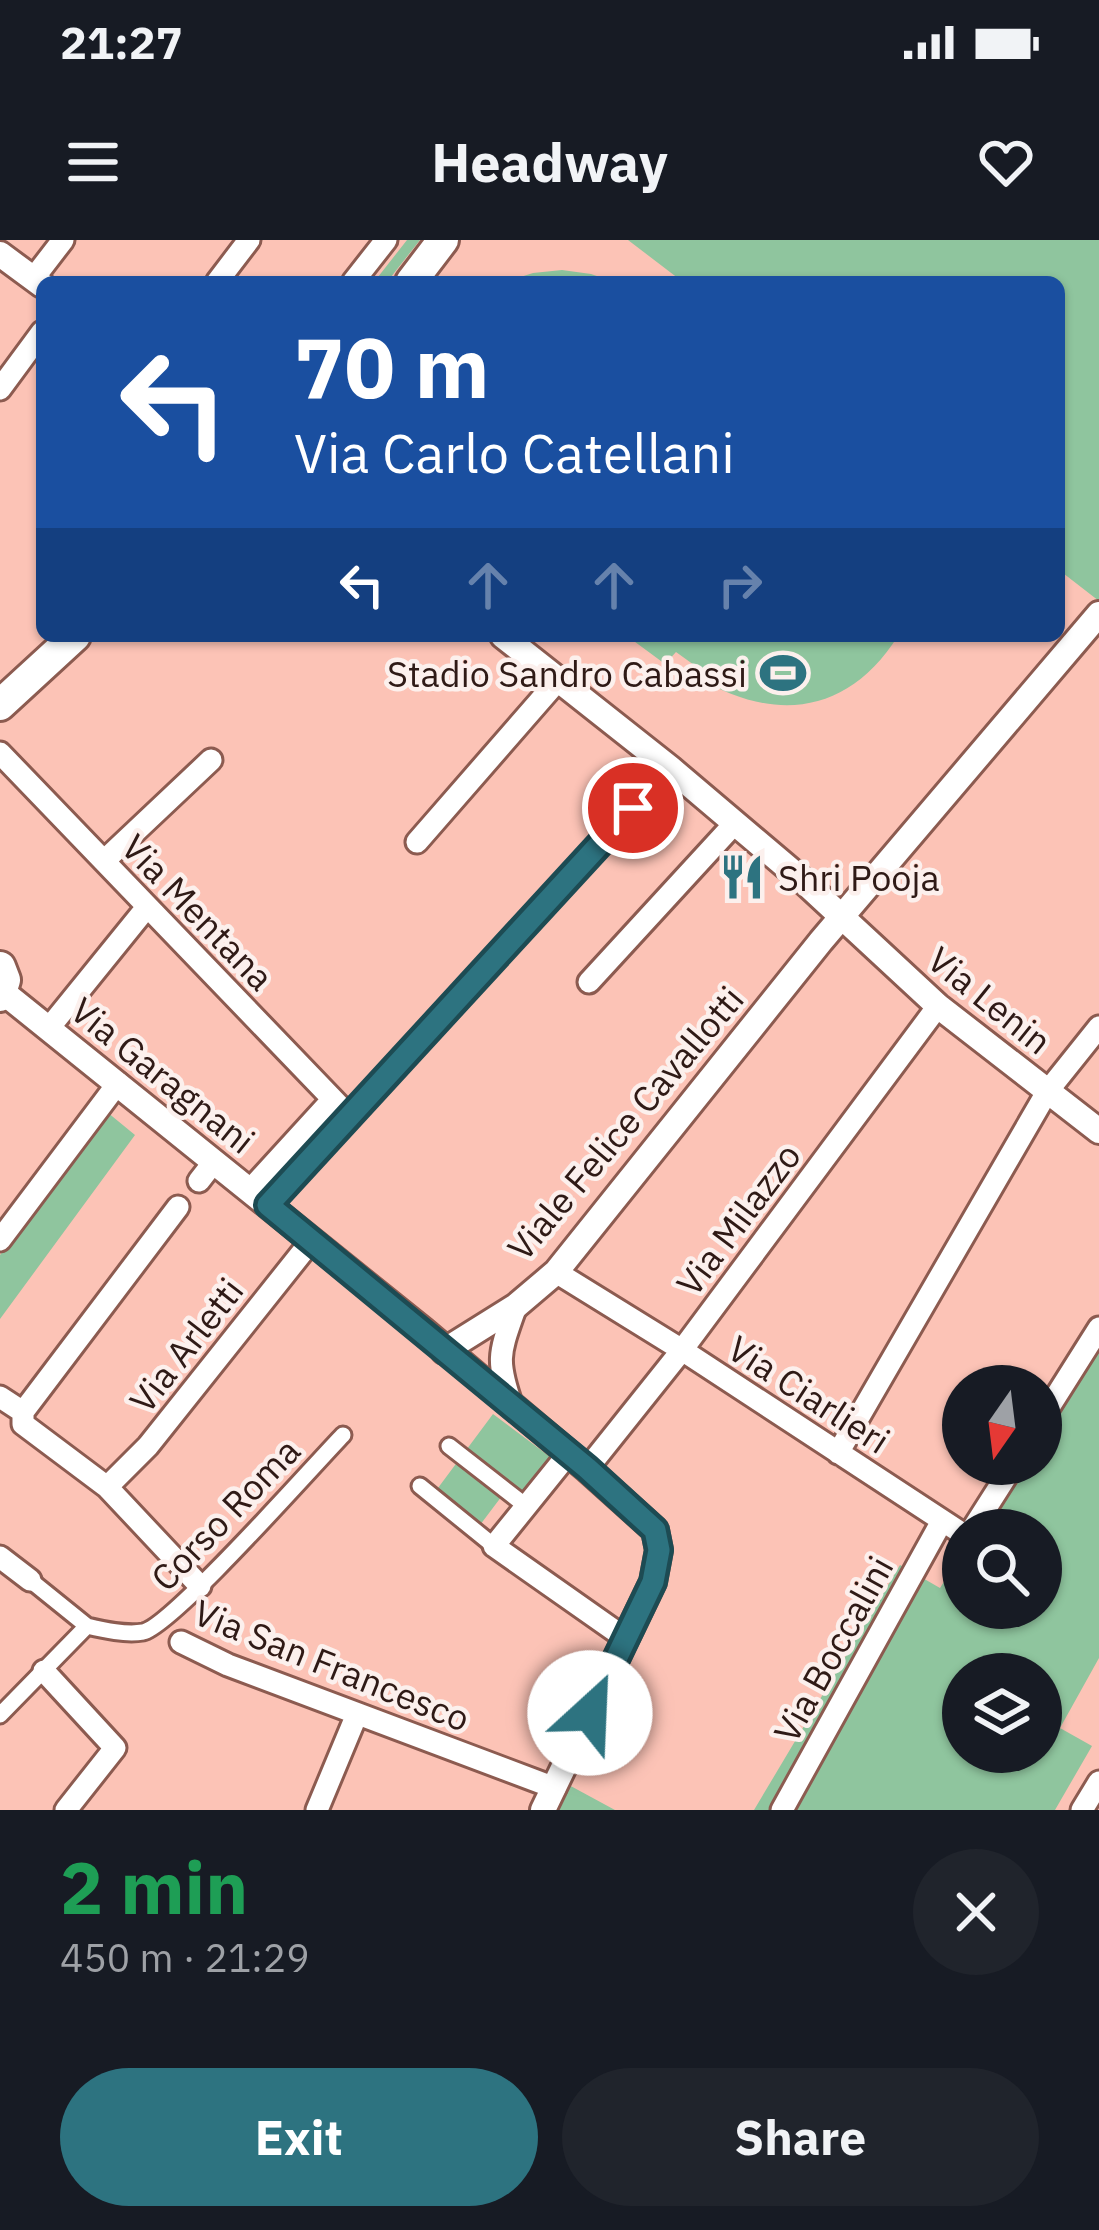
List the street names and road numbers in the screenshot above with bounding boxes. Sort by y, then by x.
street label: Via Mentana [112,824,284,1000]
street label: Via Lenin [918,936,1062,1064]
street label: Viale Felice Cavallotti [497,976,753,1270]
street label: Via Garagnani [61,986,265,1164]
street label: Via Milazzo [665,1133,811,1305]
street label: Via Arletti [119,1268,253,1422]
street label: Via Ciarlieri [719,1324,899,1464]
street label: Corso Roma [140,1427,310,1601]
street label: Via Boccalini [763,1548,903,1750]
street label: Via San Francesco [187,1588,477,1742]

